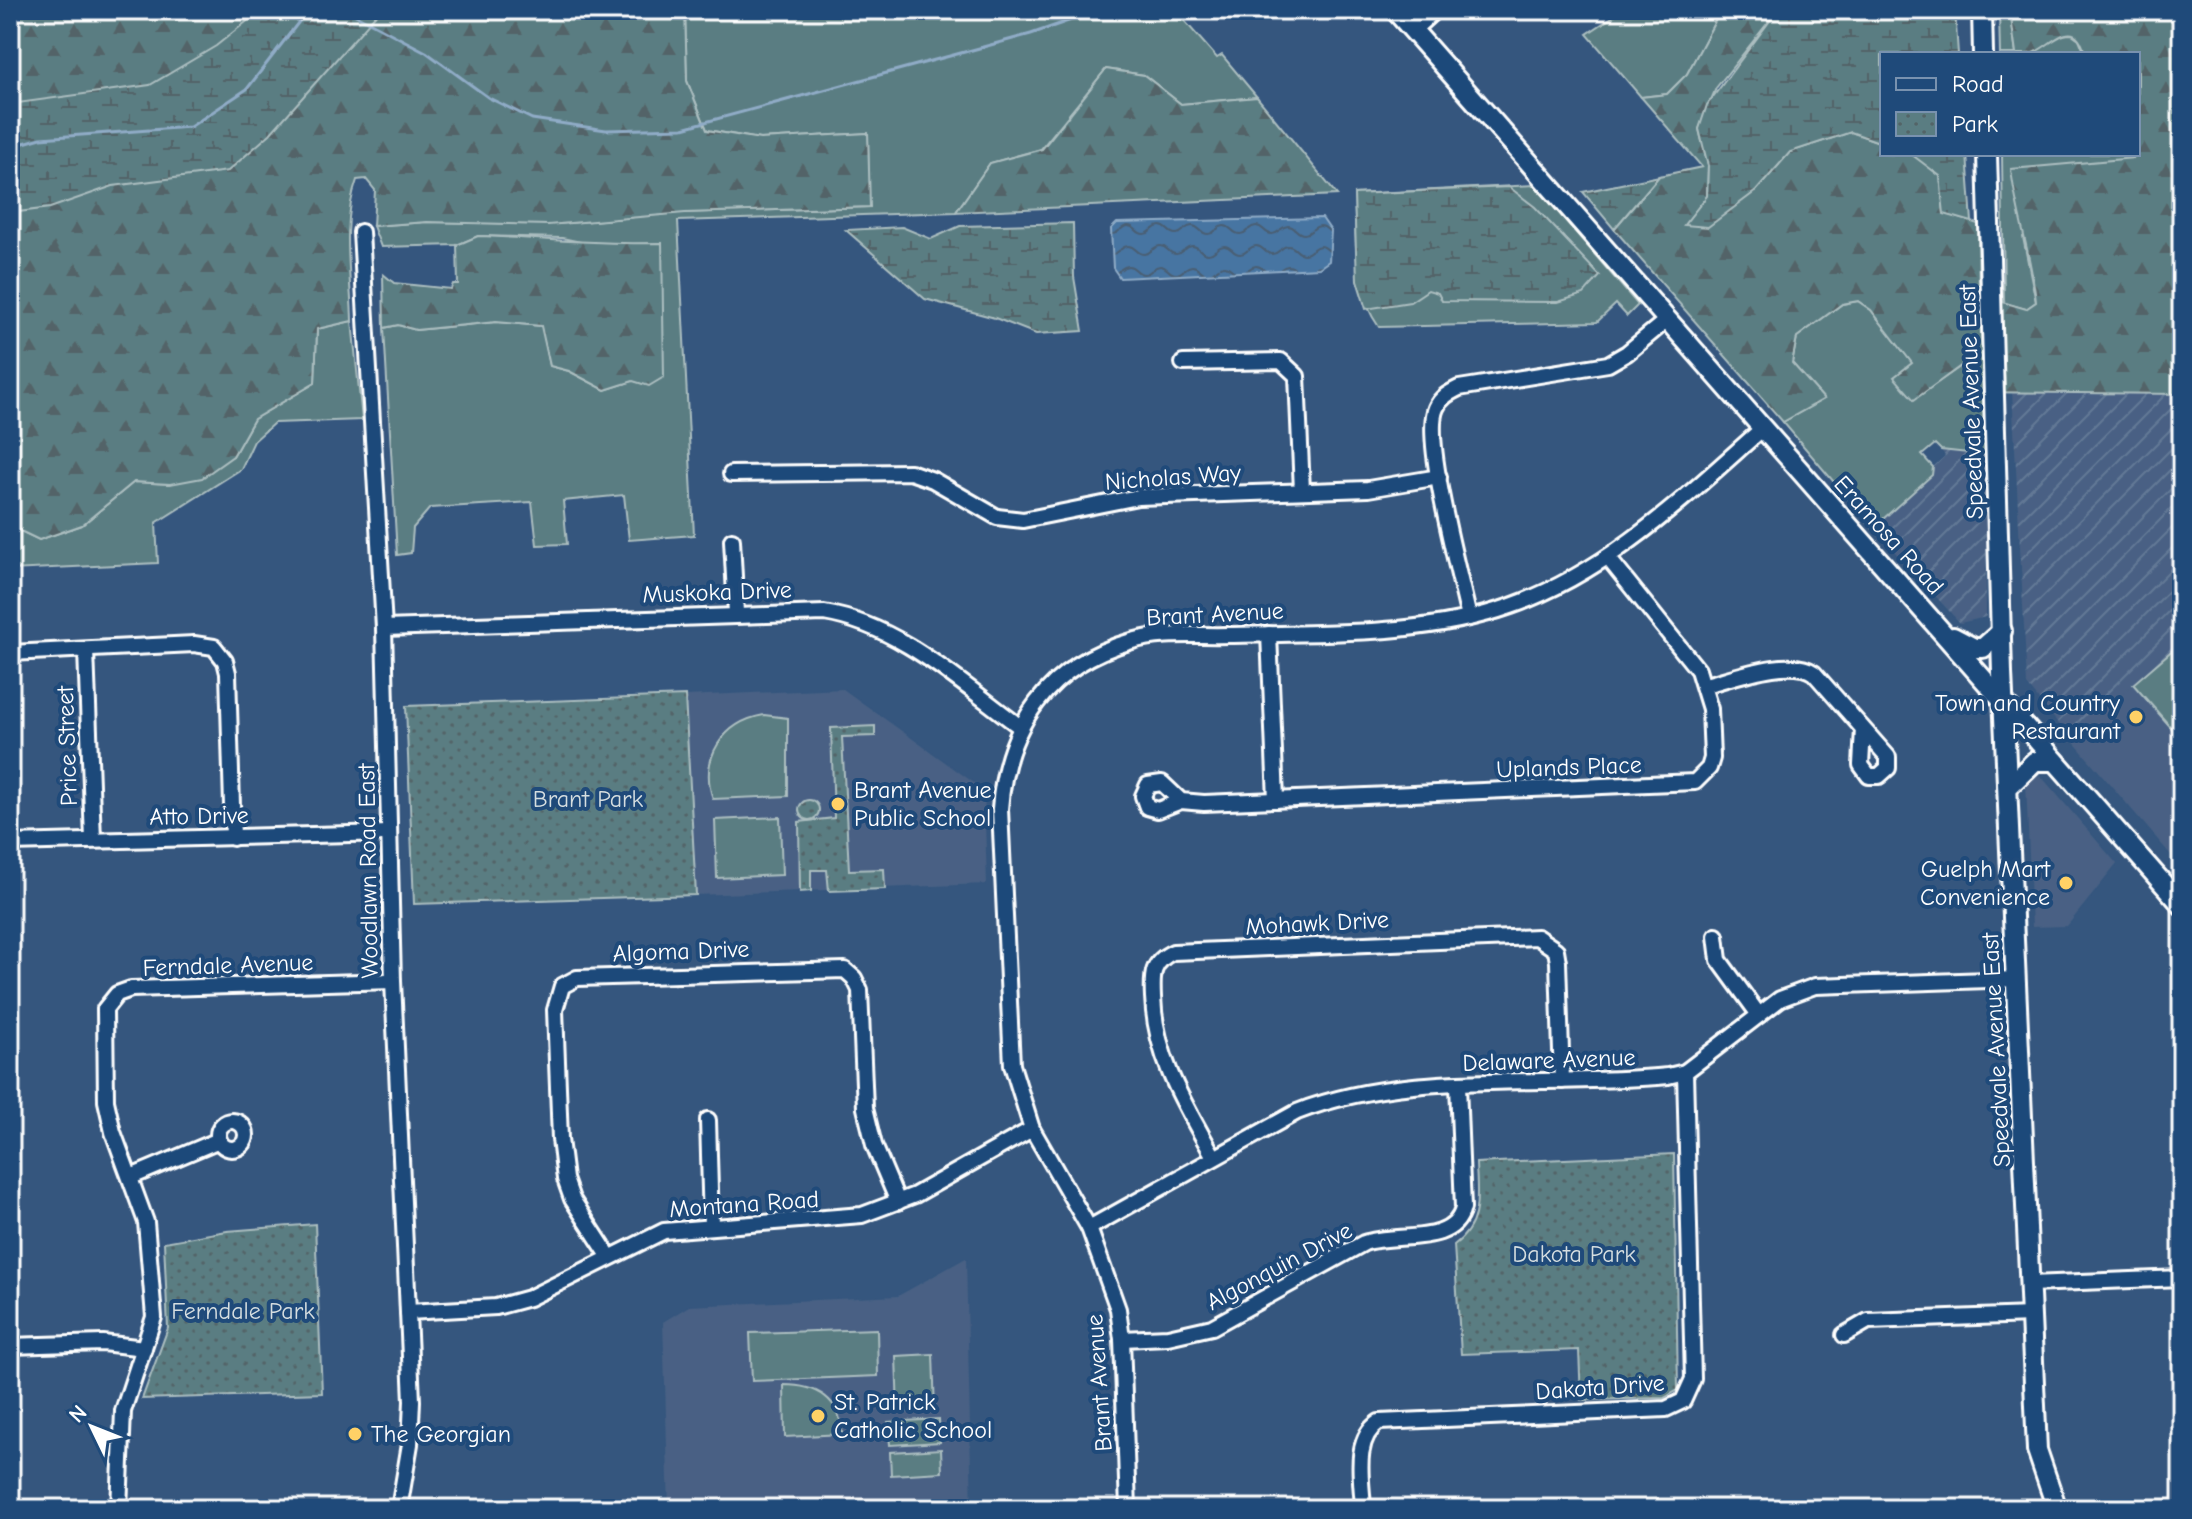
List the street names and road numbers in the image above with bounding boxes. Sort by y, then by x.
street label: Speedvale Avenue East [1953,283,1989,520]
street label: Nicholas Way [1104,458,1242,496]
street label: Eramosa Road [1828,470,1950,600]
street label: Muskoka Drive [642,575,792,609]
street label: Brant Avenue [1146,596,1284,632]
street label: Price Street [51,684,83,807]
street label: Uplands Place [1496,750,1642,784]
street label: Woodlawn Road East [352,762,384,979]
street label: Atto Drive [149,801,249,831]
street label: Mohawk Drive [1245,905,1389,941]
street label: Speedvale Avenue East [1976,931,2016,1168]
street label: Algoma Drive [612,935,750,967]
street label: Ferndale Avenue [142,948,314,982]
street label: Delaware Avenue [1462,1043,1636,1077]
street label: Montana Road [668,1185,820,1223]
street label: Algonquin Drive [1201,1216,1357,1316]
street label: Brant Avenue [1080,1313,1118,1453]
street label: Dakota Drive [1535,1369,1665,1405]

